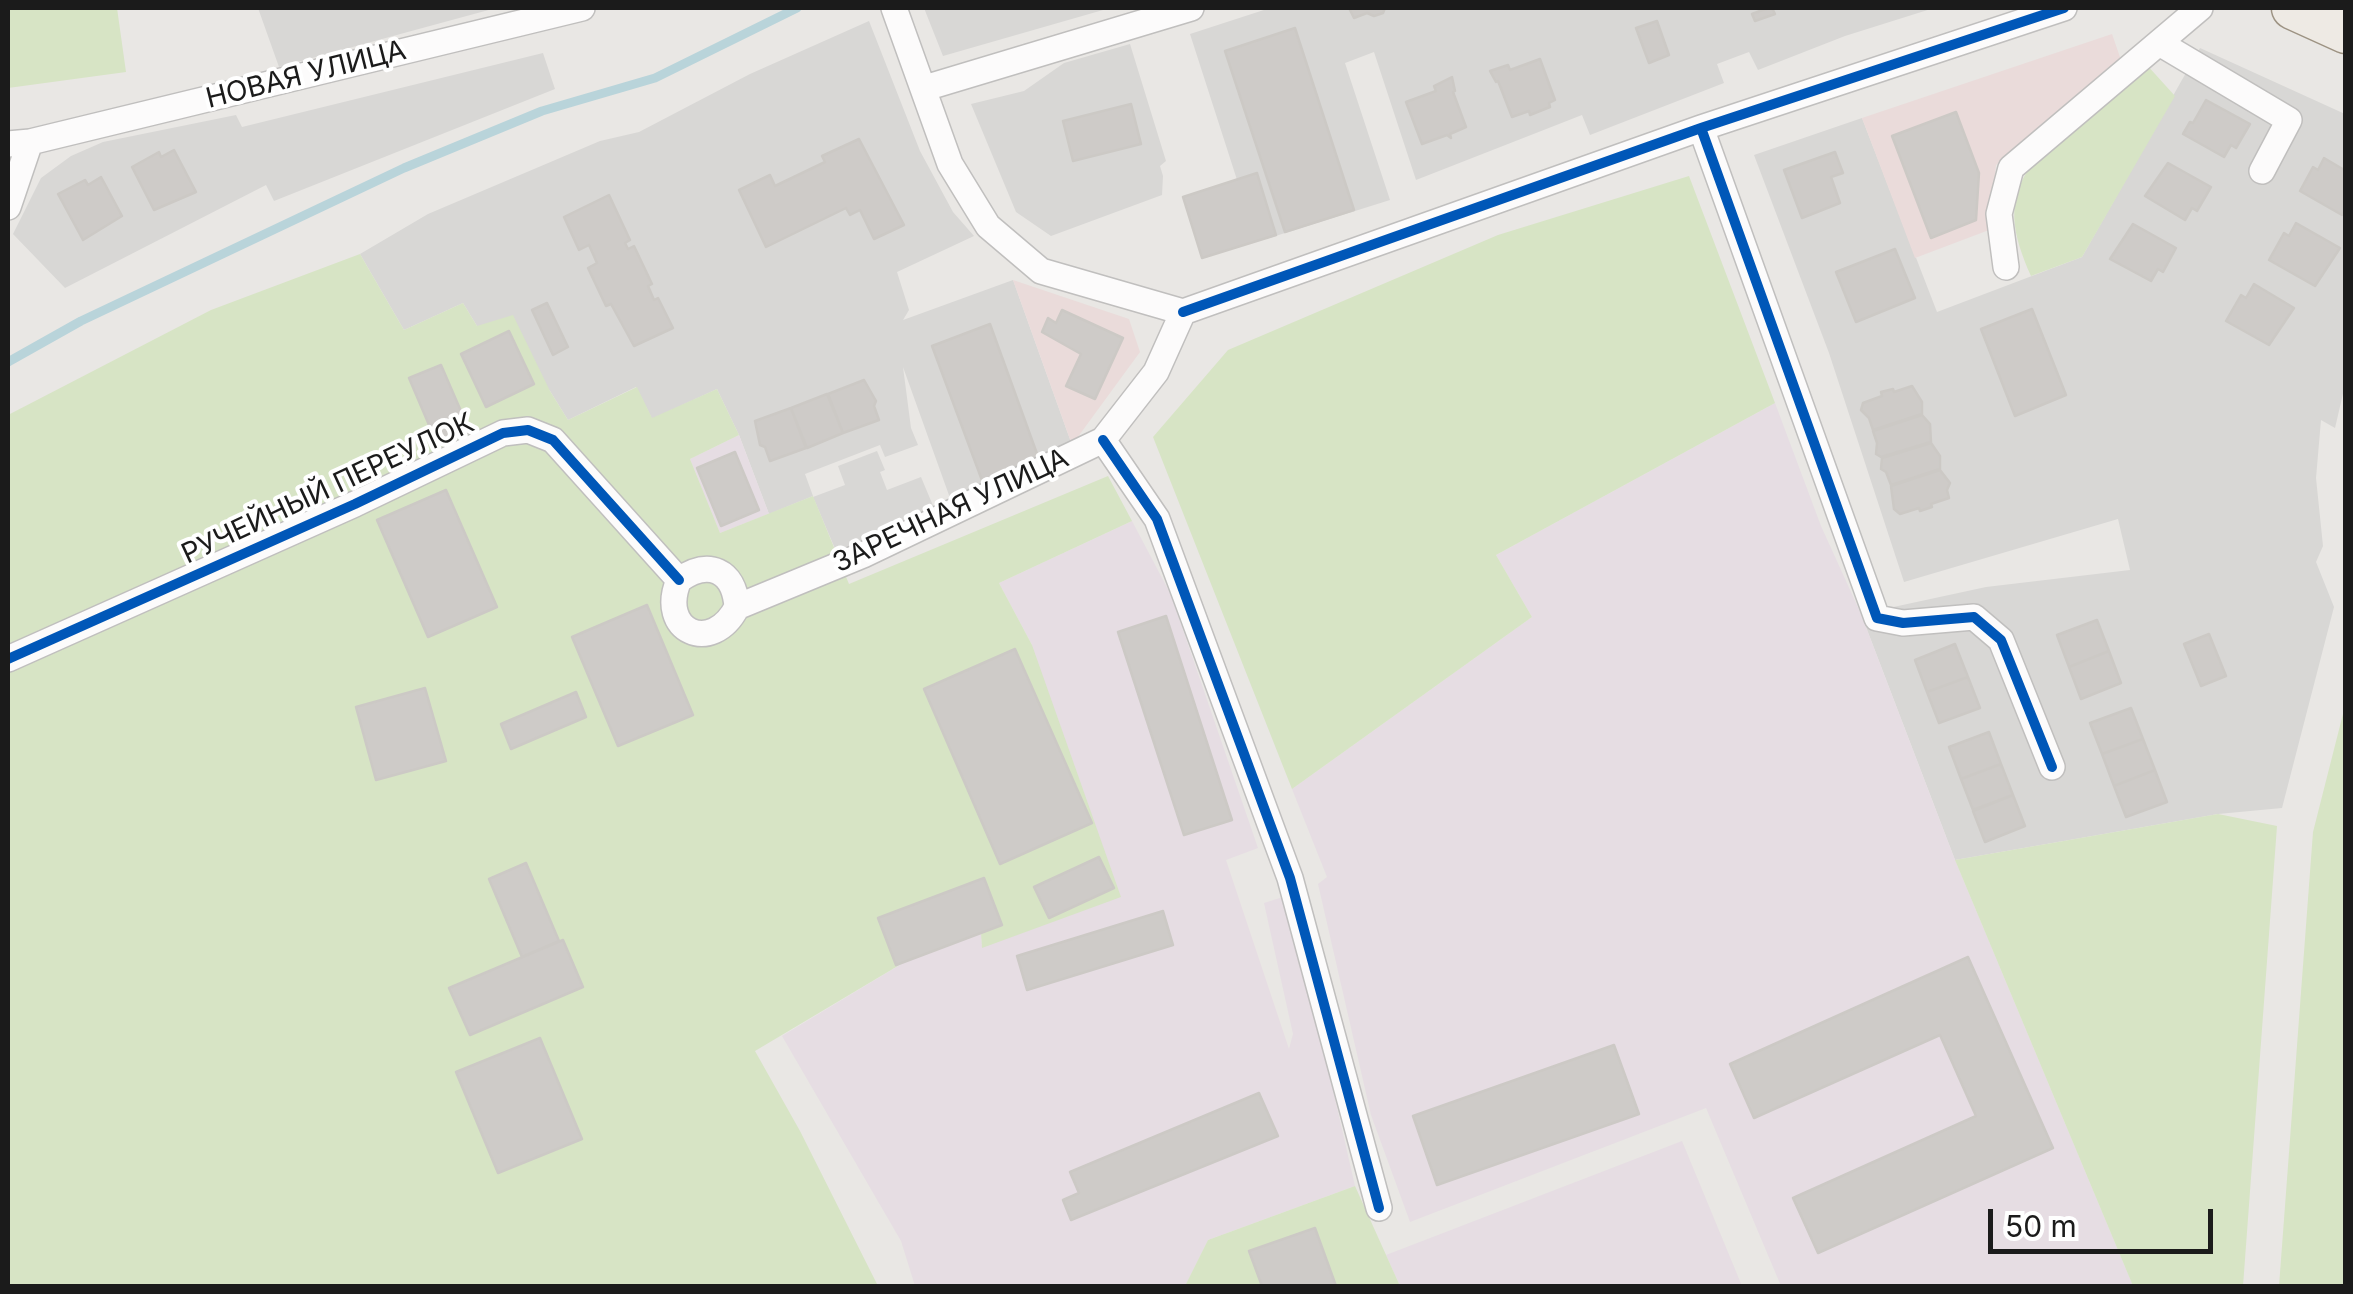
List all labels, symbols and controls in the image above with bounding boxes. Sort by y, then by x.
street label: НОВАЯ УЛИЦА [203,34,409,116]
street label: РУЧЕЙНЫЙ ПЕРЕУЛОК [177,406,479,572]
street label: ЗАРЕЧНАЯ УЛИЦА [828,442,1074,580]
scale bar [1993,1189,2218,1251]
text: 50 m [2005,1208,2077,1244]

